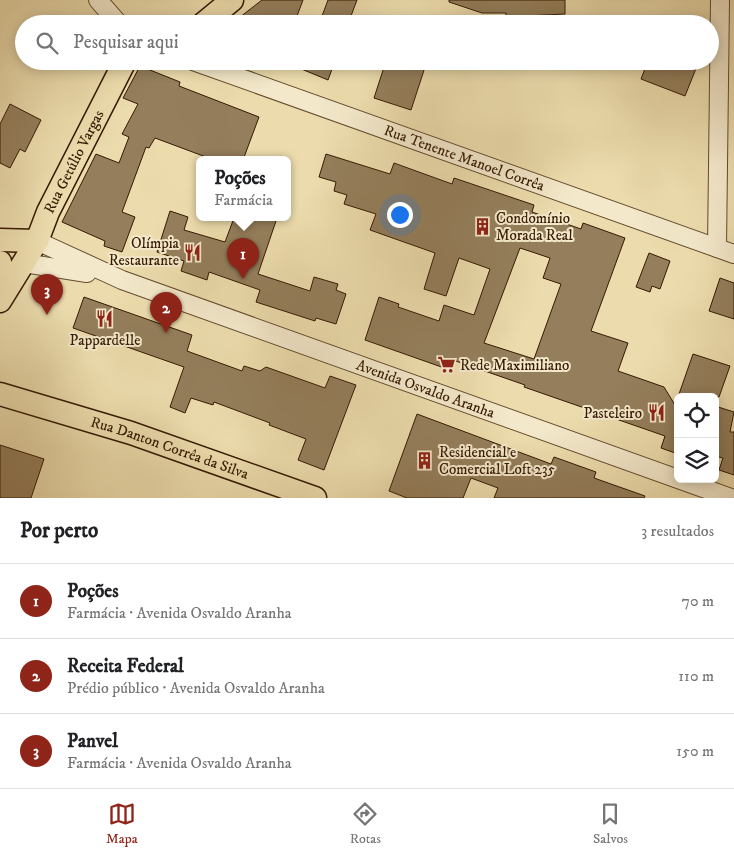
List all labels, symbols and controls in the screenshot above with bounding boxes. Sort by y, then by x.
search box [15,15,719,70]
icon: search [33,29,61,57]
text: Pesquisar aqui [73,31,179,54]
street label: Rua Getúlio Vargas [40,107,108,217]
street label: Rua Tenente Manoel Corrêa [381,121,547,196]
popup [196,156,291,221]
text: Poções [214,167,266,190]
text: Farmácia [214,190,273,210]
your location [387,202,413,228]
place label: Condomínio Morada Real [496,209,573,245]
building icon: Condomínio Morada Real [472,217,492,237]
place label: Olímpia Restaurante [109,234,180,270]
pin: 1 [227,238,259,279]
restaurant icon: Olímpia Restaurante [183,242,203,262]
pin: 3 [31,274,63,315]
pin: 2 [150,292,182,333]
restaurant icon: Pappardelle [95,309,115,329]
place label: Pappardelle [70,331,140,350]
supermarket icon: Rede Maximiliano [436,355,456,375]
street label: Avenida Osvaldo Aranha [354,356,498,423]
place label: Rede Maximiliano [460,356,569,375]
map controls [674,393,719,483]
button: locate [674,393,719,438]
restaurant icon: Pasteleiro [646,403,666,423]
place label: Pasteleiro [583,404,642,423]
street label: Rua Danton Corrêa da Silva [88,413,252,484]
button: layers [674,438,719,483]
place label: Residencial e Comercial Loft 235 [439,443,555,479]
building icon: Residencial e Comercial Loft 235 [415,451,435,471]
text: Por perto [20,518,98,544]
text: 3 resultados [641,521,714,541]
text: Poções [67,580,119,603]
text: 1 [33,591,39,611]
text: 70 m [682,591,714,611]
text: Farmácia · Avenida Osvaldo Aranha [67,603,292,623]
text: Receita Federal [67,655,184,678]
text: 2 [32,666,40,686]
text: 110 m [678,666,714,686]
text: Prédio público · Avenida Osvaldo Aranha [67,678,325,698]
text: Panvel [67,730,118,753]
text: 3 [33,741,39,761]
text: 150 m [676,741,714,761]
text: Farmácia · Avenida Osvaldo Aranha [67,753,292,773]
tab: Mapa [106,800,138,848]
tab: Rotas [350,800,381,848]
tab: Salvos [593,800,628,848]

